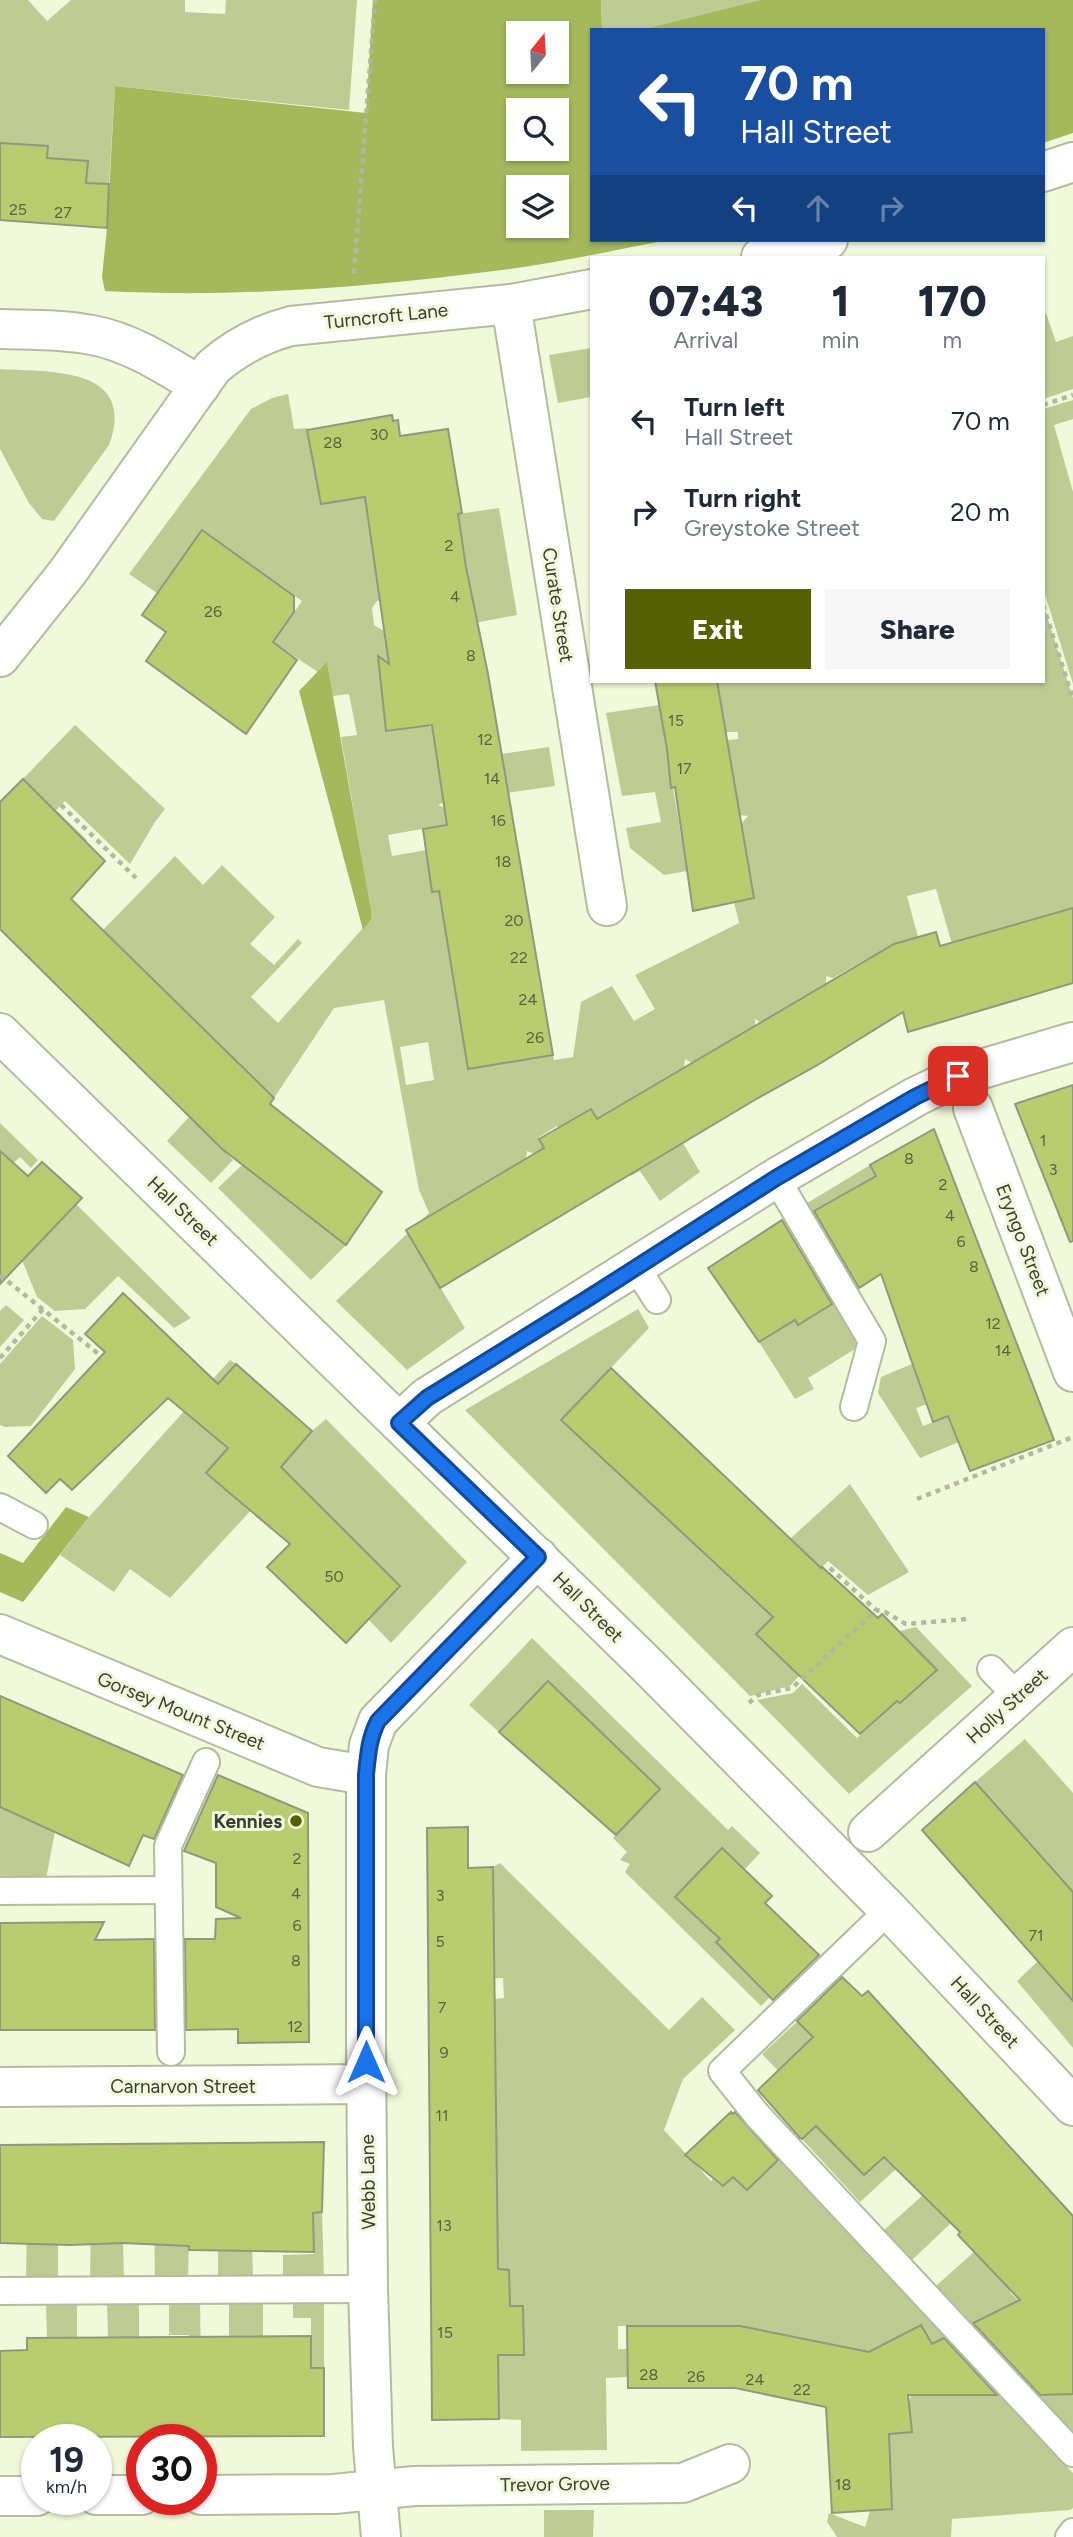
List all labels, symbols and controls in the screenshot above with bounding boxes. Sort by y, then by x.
north arrow [506,21,569,84]
map controls [506,21,569,238]
text: 70 m [740,53,853,112]
icon: left [625,56,716,147]
button: search [506,98,569,161]
text: Hall Street [740,113,892,151]
button: layers [506,175,569,238]
icon: left [726,189,764,227]
icon: ahead [799,189,837,227]
icon: right [872,189,910,227]
house number: 25 [9,200,27,219]
house number: 27 [54,203,72,222]
text: 07:43 [648,276,763,327]
text: 1 [832,276,850,327]
text: 170 [918,276,987,327]
street label: Turncroft Lane [323,298,449,334]
text: Arrival [673,326,738,354]
text: min [822,326,859,354]
text: m [942,326,962,354]
text: Turn left [684,391,785,423]
icon: left [625,402,663,440]
text: 70 m [951,405,1010,437]
text: Hall Street [684,423,793,451]
house number: 30 [370,425,388,444]
house number: 28 [324,433,342,452]
text: Turn right [684,482,801,514]
icon: right [625,493,663,531]
text: 20 m [950,496,1010,528]
text: Greystoke Street [684,514,860,542]
house number: 2 [445,536,453,555]
street label: Curate Street [538,546,578,664]
house number: 4 [450,587,460,606]
button: Exit [625,589,811,669]
button: Share [825,589,1010,669]
house number: 26 [204,602,222,621]
house number: 8 [466,646,476,665]
house number: 15 [668,711,684,730]
house number: 12 [477,730,493,749]
house number: 17 [676,759,692,778]
house number: 14 [484,769,500,788]
house number: 16 [490,811,506,830]
house number: 18 [495,852,511,871]
house number: 20 [504,911,524,930]
house number: 22 [510,948,528,967]
house number: 24 [519,990,537,1009]
house number: 26 [526,1028,544,1047]
pin [928,1046,988,1106]
icon: arrive [939,1057,977,1095]
house number: 1 [1040,1131,1046,1150]
house number: 8 [904,1149,914,1168]
house number: 3 [1049,1160,1057,1179]
street label: Hall Street [143,1171,223,1251]
house number: 2 [939,1175,947,1194]
street label: Eryngo Street [991,1181,1055,1299]
house number: 4 [945,1206,955,1225]
house number: 6 [956,1232,966,1251]
house number: 8 [969,1257,979,1276]
house number: 12 [985,1314,1001,1333]
house number: 14 [995,1341,1011,1360]
house number: 50 [324,1567,344,1586]
street label: Hall Street [548,1567,628,1647]
street label: Holly Street [962,1663,1052,1749]
street label: Gorsey Mount Street [94,1667,268,1755]
place label: Kennies [213,1810,282,1833]
marker: Kennies [288,1813,304,1829]
house number: 2 [293,1849,301,1868]
house number: 4 [291,1884,301,1903]
house number: 3 [436,1886,444,1905]
house number: 6 [292,1916,302,1935]
house number: 71 [1028,1926,1044,1945]
house number: 5 [435,1932,445,1951]
house number: 8 [291,1951,301,1970]
street label: Hall Street [946,1971,1024,2053]
house number: 7 [438,1998,447,2017]
house number: 12 [287,2017,303,2036]
position arrow [329,2025,403,2099]
house number: 9 [439,2043,449,2062]
street label: Carnarvon Street [110,2075,256,2098]
house number: 11 [435,2106,449,2125]
street label: Webb Lane [356,2134,380,2230]
house number: 13 [436,2216,452,2235]
house number: 15 [437,2323,453,2342]
house number: 28 [640,2365,658,2384]
house number: 26 [687,2367,705,2386]
house number: 24 [746,2370,764,2389]
house number: 22 [793,2380,811,2399]
speed limit sign: 30 [126,2424,217,2515]
text: 19 [49,2439,84,2481]
street label: Trevor Grove [500,2472,610,2496]
house number: 18 [835,2475,851,2494]
text: km/h [46,2476,87,2498]

